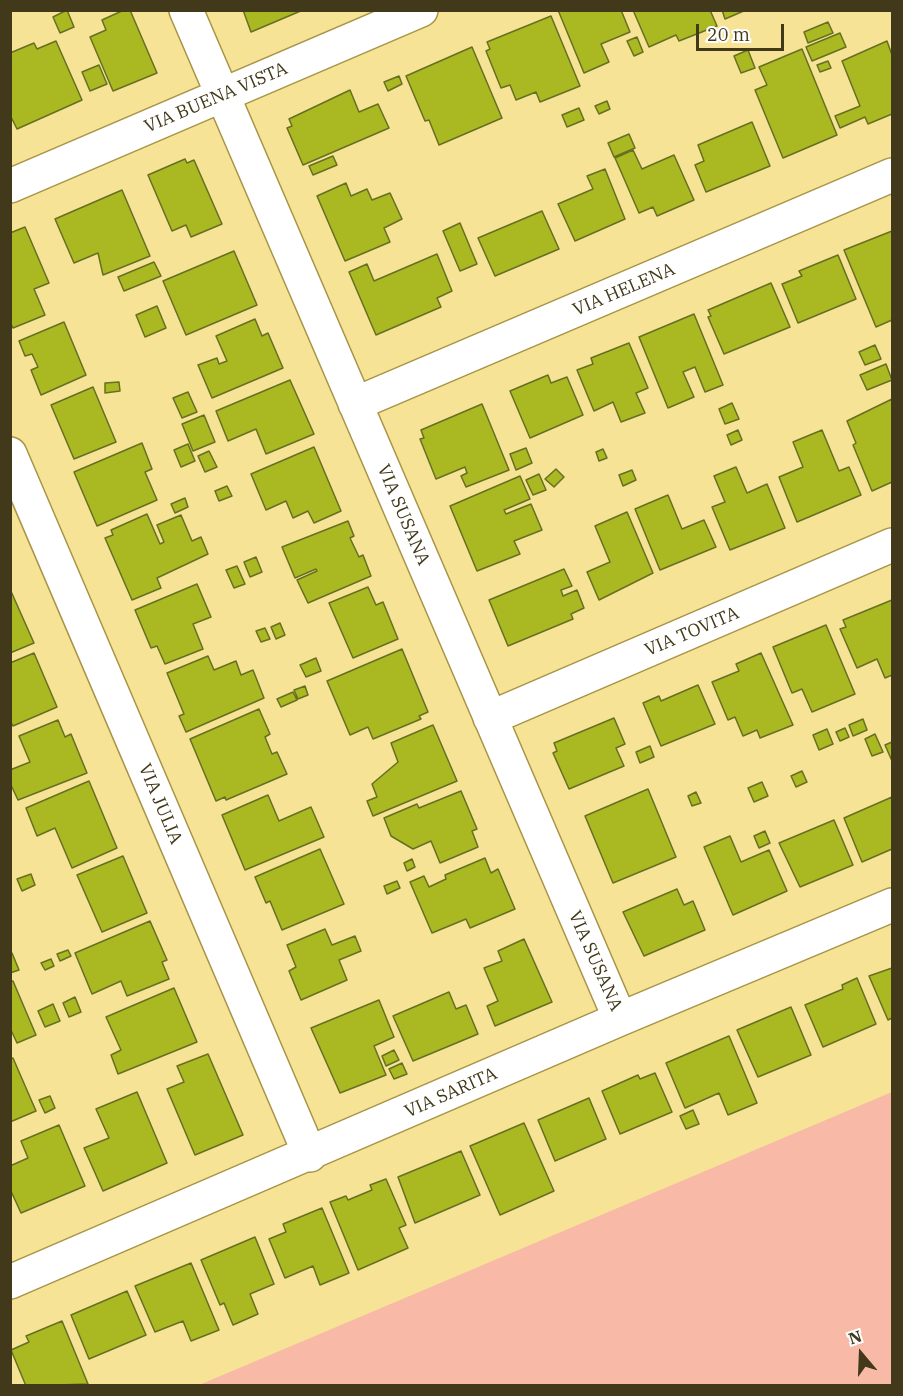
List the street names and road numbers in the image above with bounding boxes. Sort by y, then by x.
street label: VIA BUENA VISTA [141,58,291,138]
street label: VIA HELENA [570,259,678,321]
street label: VIA SUSANA [372,461,434,569]
street label: VIA TOVITA [642,603,742,661]
street label: VIA JULIA [133,760,187,848]
street label: VIA SUSANA [563,908,627,1014]
street label: VIA SARITA [401,1063,501,1123]

